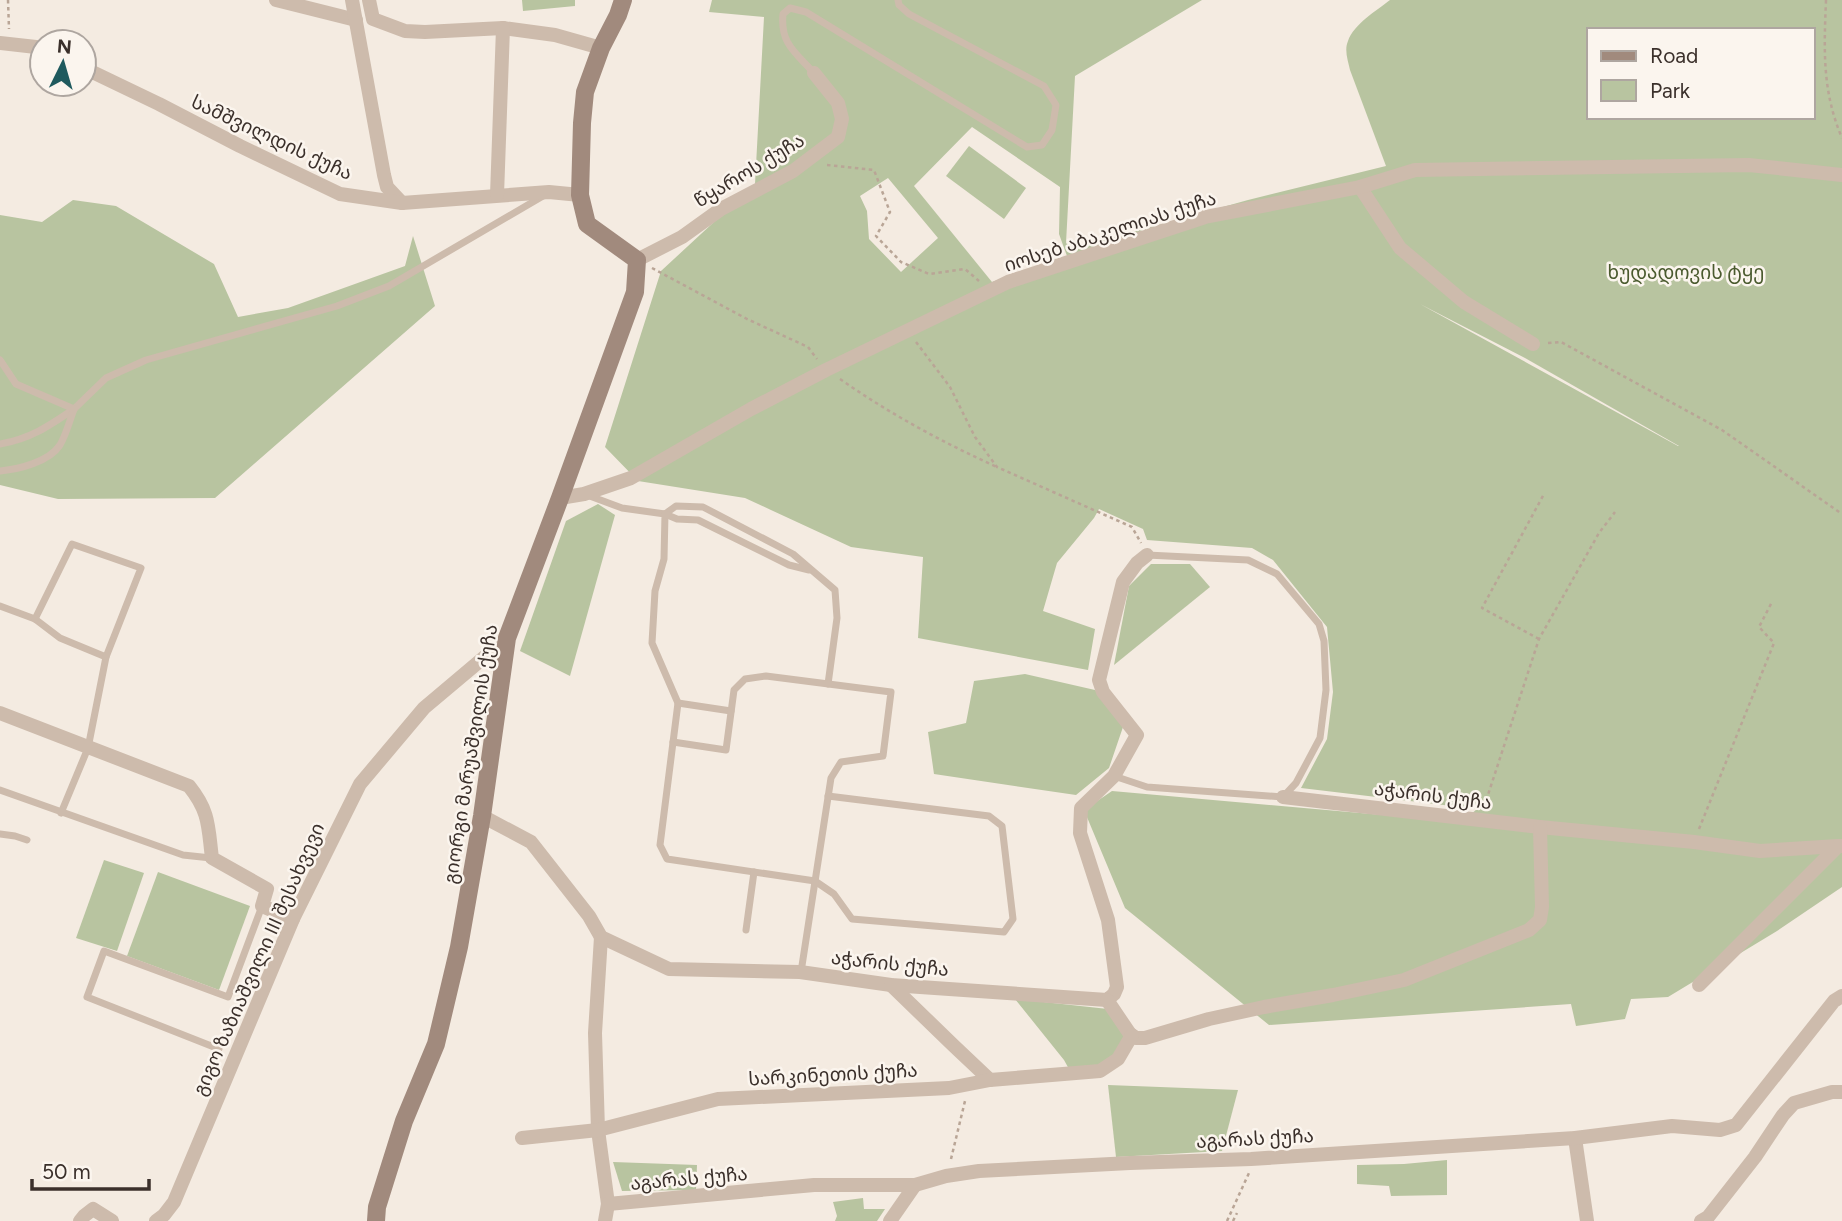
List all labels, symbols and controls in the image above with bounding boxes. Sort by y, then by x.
north arrow [28,28,98,98]
legend [1587,28,1814,119]
text: N [56,34,73,59]
text: Road [1650,43,1698,68]
text: Park [1650,78,1691,103]
street label: სამშვილდის ქუჩა [187,90,356,186]
street label: წყაროს ქუჩა [690,129,808,212]
street label: იოსებ აბაკელიას ქუჩა [1001,186,1219,278]
park label: ხუდადოვის ტყე [1608,261,1764,285]
street label: გიორგი მარუაშვილის ქუჩა [439,623,503,886]
street label: აჭარის ქუჩა [1373,777,1493,814]
street label: გიგო ზაზიაშვილი III შესახვევი [188,819,330,1100]
street label: აჭარის ქუჩა [830,946,950,981]
street label: სარკინეთის ქუჩა [748,1059,918,1090]
street label: აგარას ქუჩა [1196,1124,1314,1153]
scale bar [32,1148,149,1192]
text: 50 m [42,1159,91,1184]
street label: აგარას ქუჩა [629,1162,749,1195]

